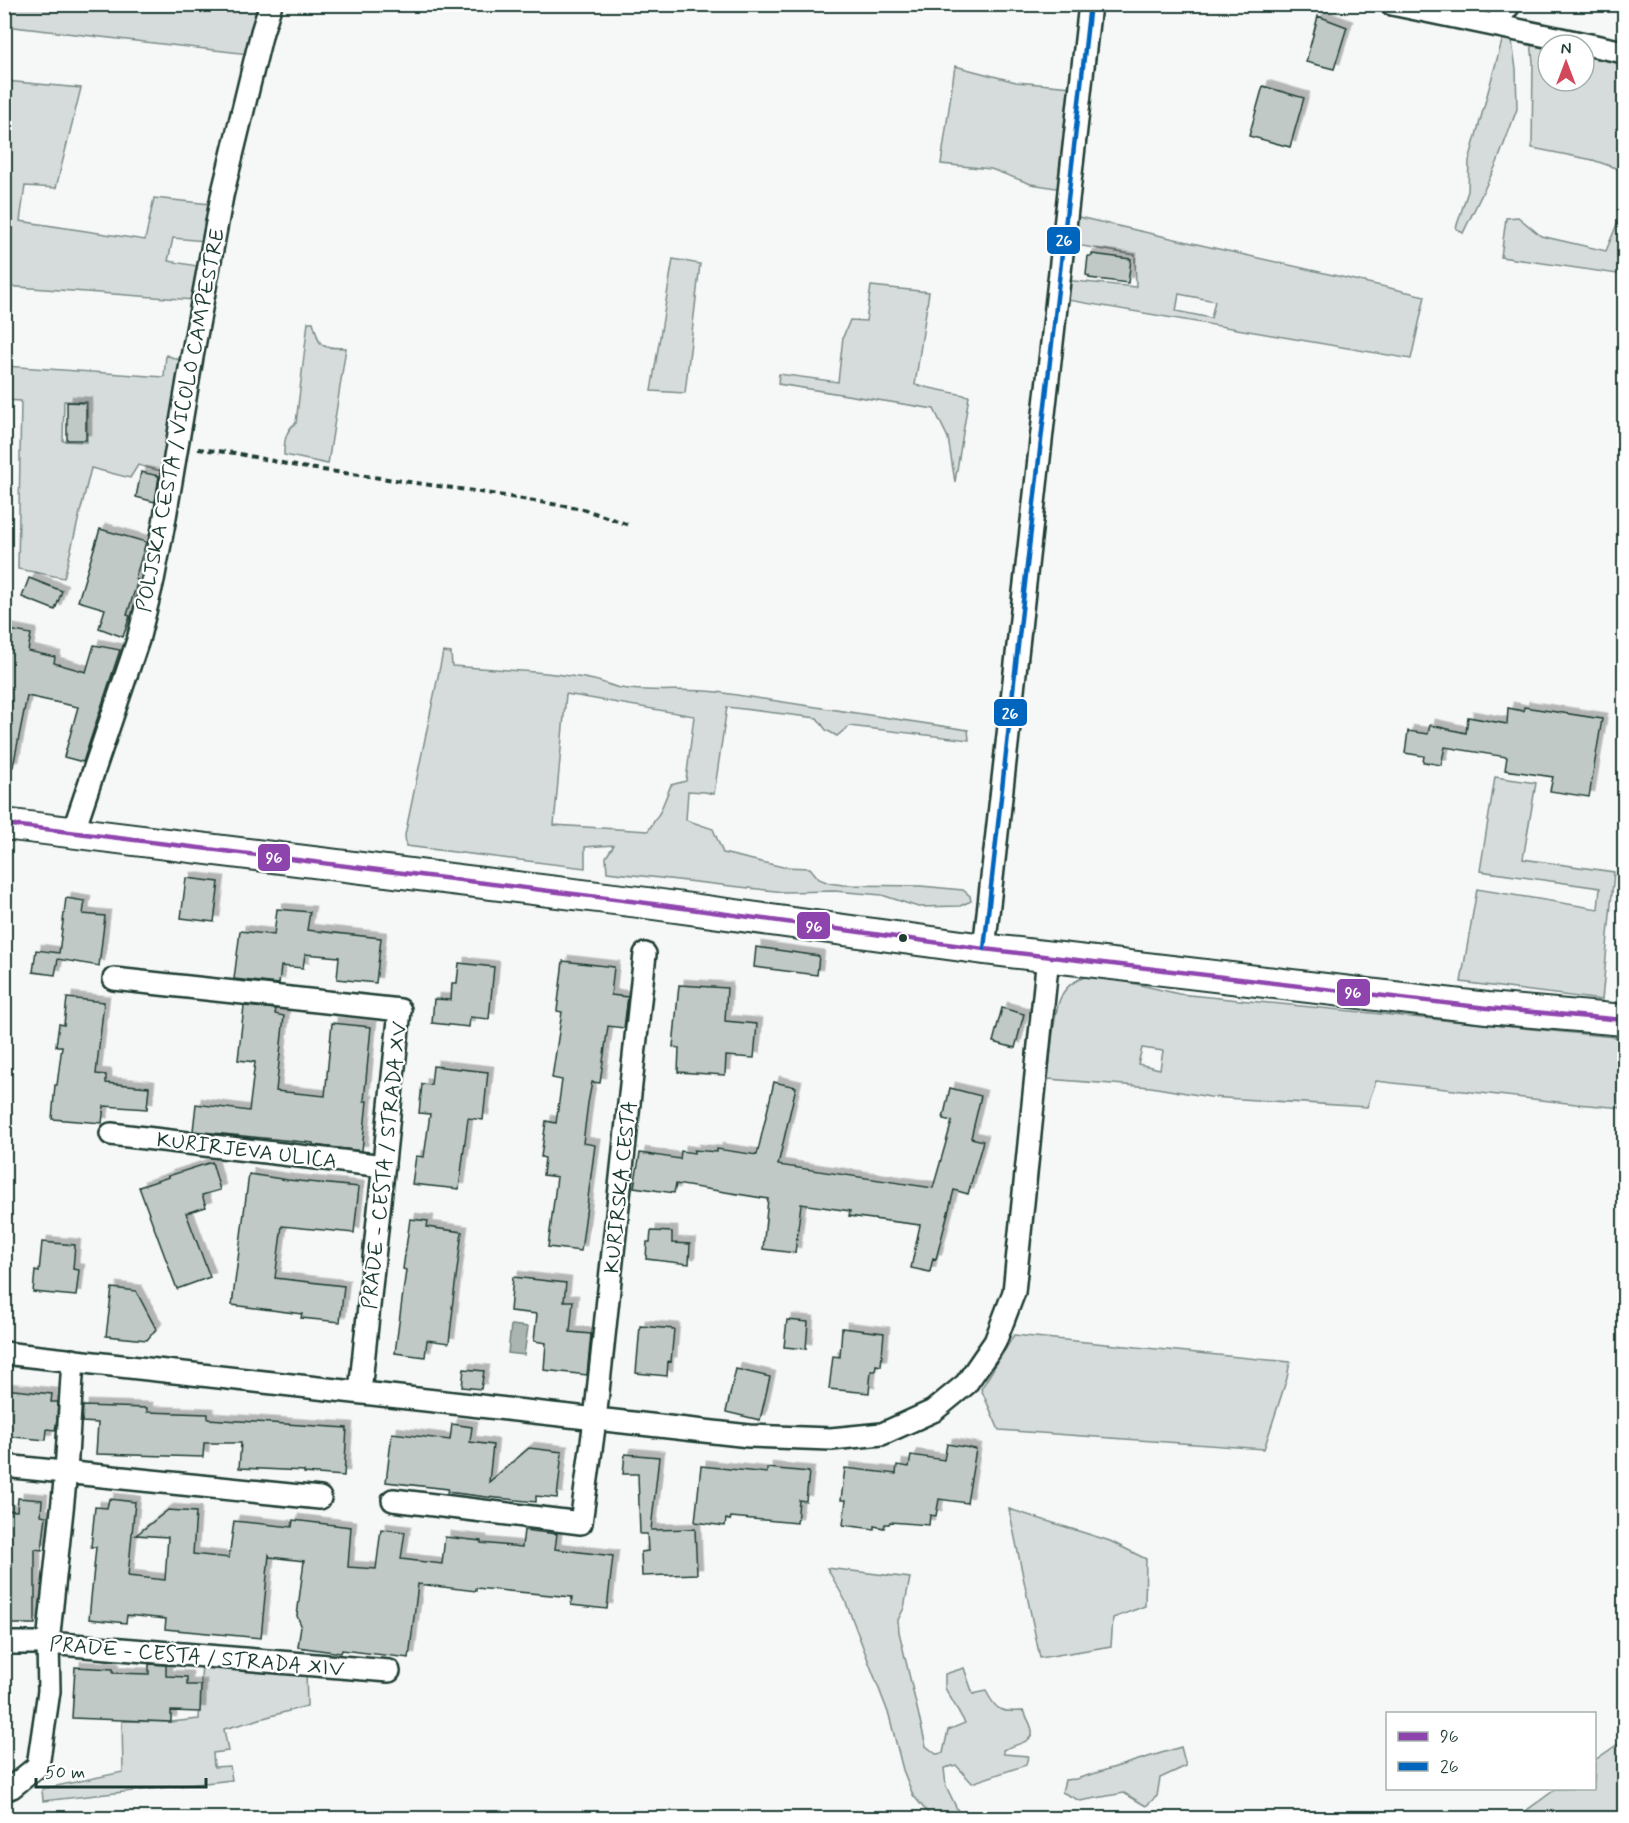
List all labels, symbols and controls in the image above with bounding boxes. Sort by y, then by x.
north arrow [1536,33,1596,93]
text: N [1561,39,1571,60]
street label: POLJSKA CESTA / VICOLO CAMPESTRE [130,226,232,614]
line badge: 26 [1046,226,1081,255]
text: 26 [1056,231,1072,252]
line badge: 26 [993,698,1028,727]
text: 26 [1002,704,1018,725]
line badge: 96 [257,843,291,872]
text: 96 [266,848,282,869]
line badge: 96 [796,911,831,940]
text: 96 [806,917,822,938]
unlabelled marker [897,932,909,944]
line badge: 96 [1336,978,1371,1007]
text: 96 [1345,983,1361,1004]
street label: PRADE - CESTA / STRADA XV [356,1020,414,1311]
street label: KURIRSKA CESTA [598,1099,644,1275]
street label: KURIRJEVA ULICA [155,1126,339,1176]
street label: PRADE - CESTA / STRADA XIV [48,1630,346,1684]
legend [1386,1712,1596,1790]
text: 96 [1440,1725,1459,1749]
scale bar [36,1751,206,1789]
text: 26 [1440,1755,1459,1779]
text: 50 m [45,1761,85,1785]

